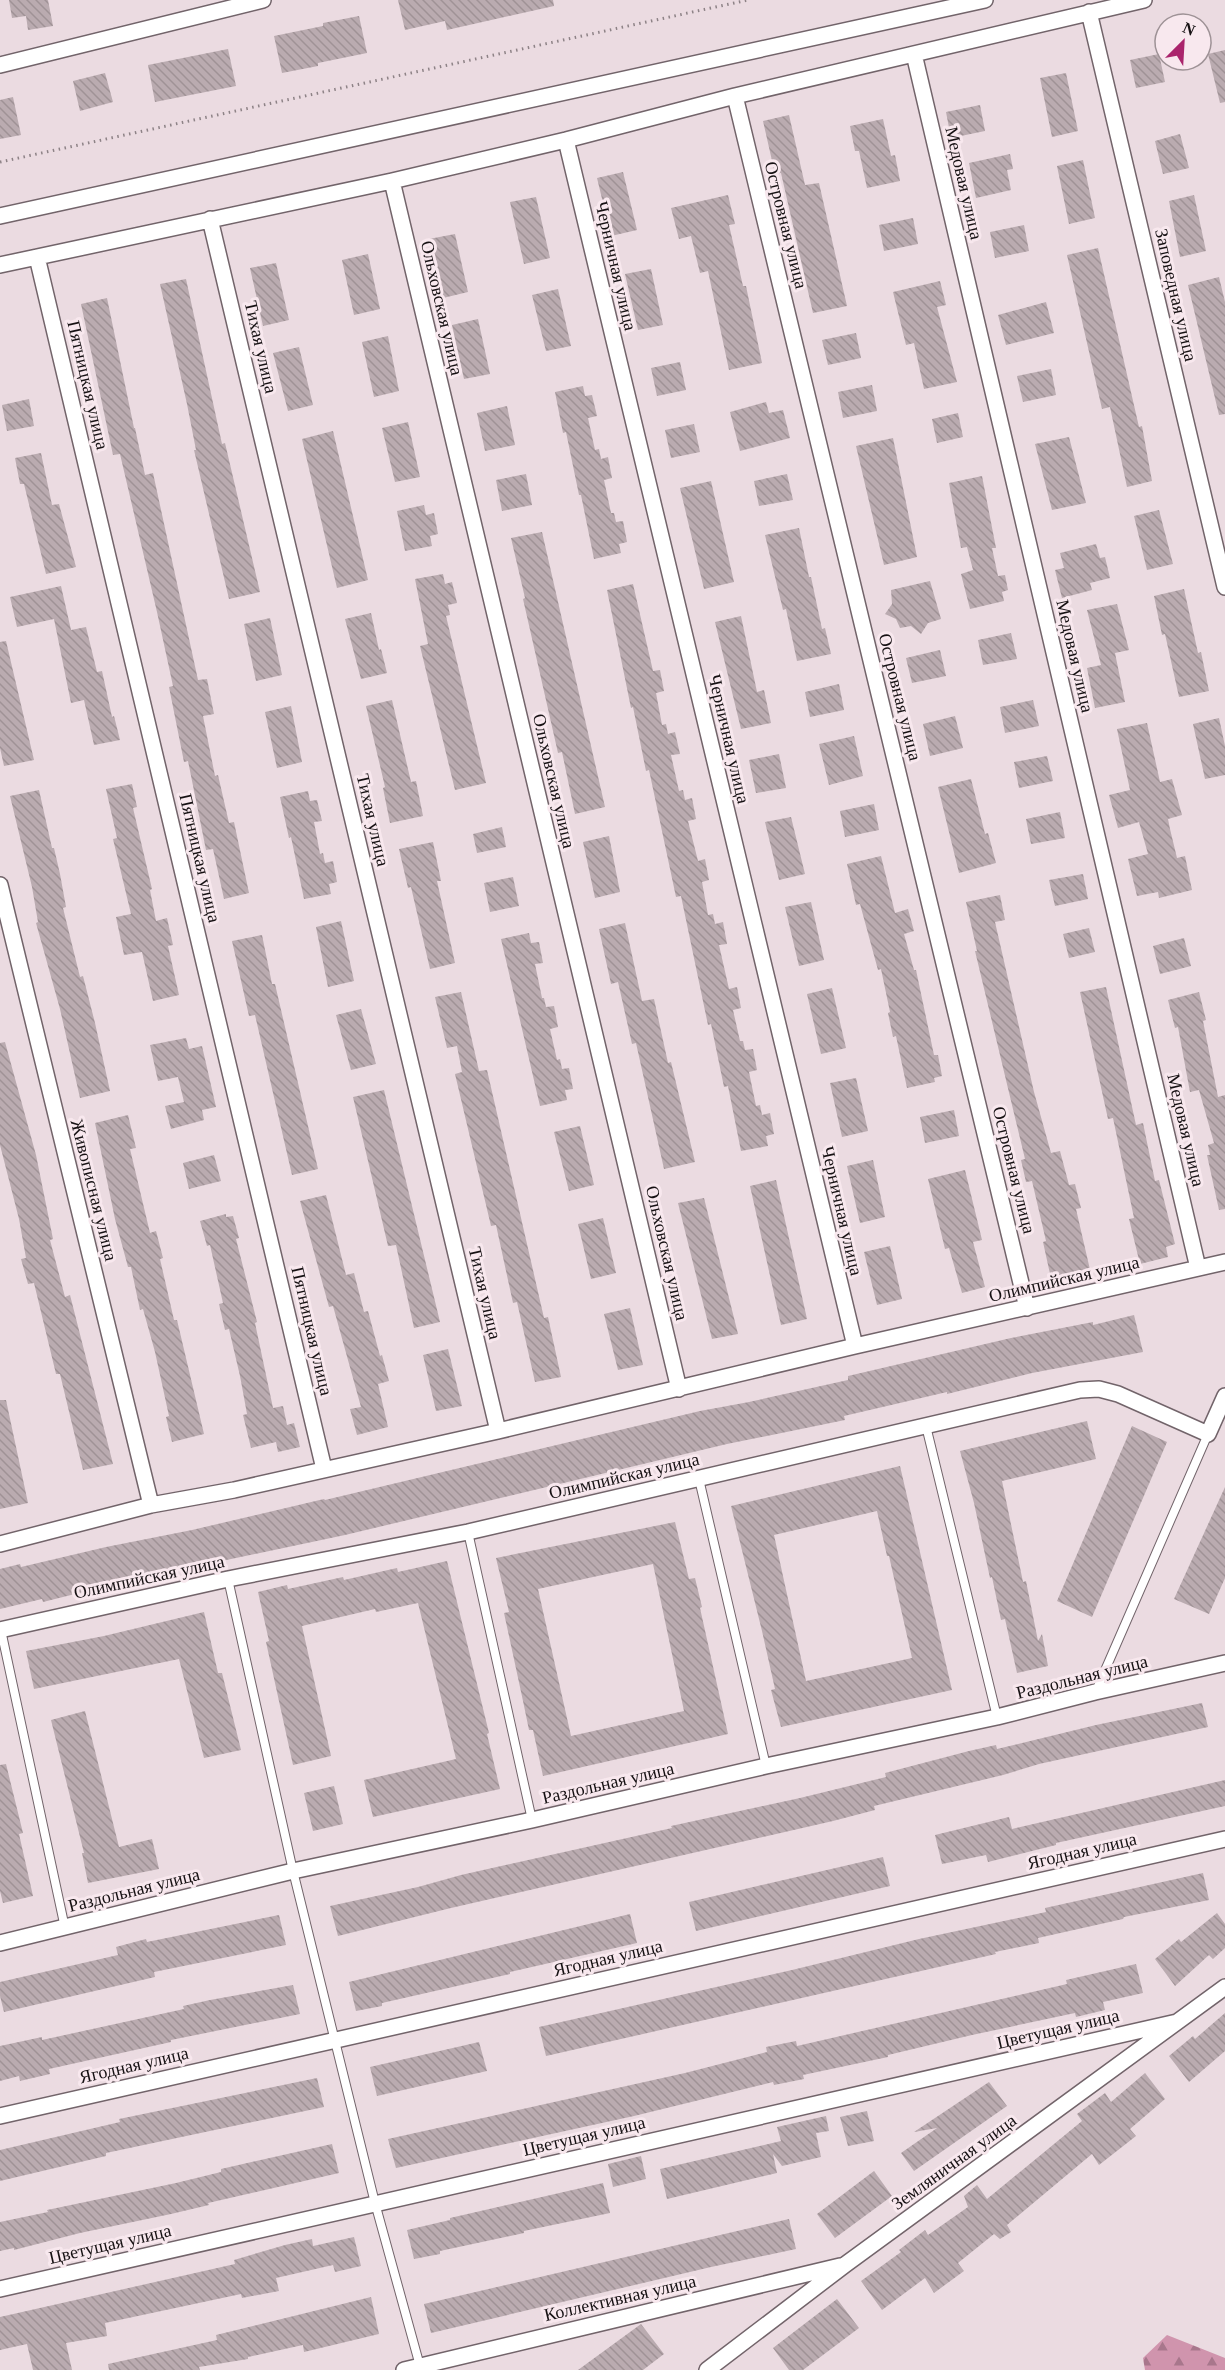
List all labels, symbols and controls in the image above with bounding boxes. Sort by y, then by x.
north arrow [1153,12,1213,72]
text: N [1180,19,1198,39]
street label: Медовая улица [941,125,987,241]
street label: Островная улица [761,159,811,291]
street label: Черничная улица [591,200,641,332]
street label: Заповедная улица [1151,227,1201,363]
street label: Ольховская улица [417,239,467,377]
street label: Тихая улица [241,299,281,395]
street label: Пятницкая улица [63,319,113,451]
street label: Медовая улица [1052,598,1098,714]
street label: Островная улица [875,631,925,763]
street label: Черничная улица [704,673,754,805]
street label: Ольховская улица [529,712,579,850]
street label: Тихая улица [353,772,393,868]
street label: Пятницкая улица [175,792,225,924]
street label: Медовая улица [1163,1072,1209,1188]
street label: Островная улица [989,1104,1039,1236]
street label: Живописная улица [67,1117,121,1263]
street label: Черничная улица [817,1145,867,1277]
street label: Ольховская улица [642,1184,692,1322]
street label: Тихая улица [465,1245,505,1341]
street label: Олимпийская улица [987,1252,1141,1306]
street label: Пятницкая улица [287,1265,337,1397]
street label: Олимпийская улица [547,1449,701,1503]
street label: Олимпийская улица [72,1551,226,1603]
street label: Раздольная улица [1014,1651,1150,1703]
street label: Раздольная улица [540,1758,676,1808]
street label: Ягодная улица [1025,1829,1139,1873]
street label: Раздольная улица [66,1864,202,1916]
street label: Ягодная улица [551,1936,665,1980]
street label: Цветущая улица [995,2005,1121,2053]
street label: Ягодная улица [77,2043,191,2087]
street label: Земляничная улица [888,2110,1020,2214]
street label: Цветущая улица [521,2112,647,2160]
street label: Цветущая улица [47,2220,173,2268]
street label: Коллективная улица [542,2271,698,2325]

